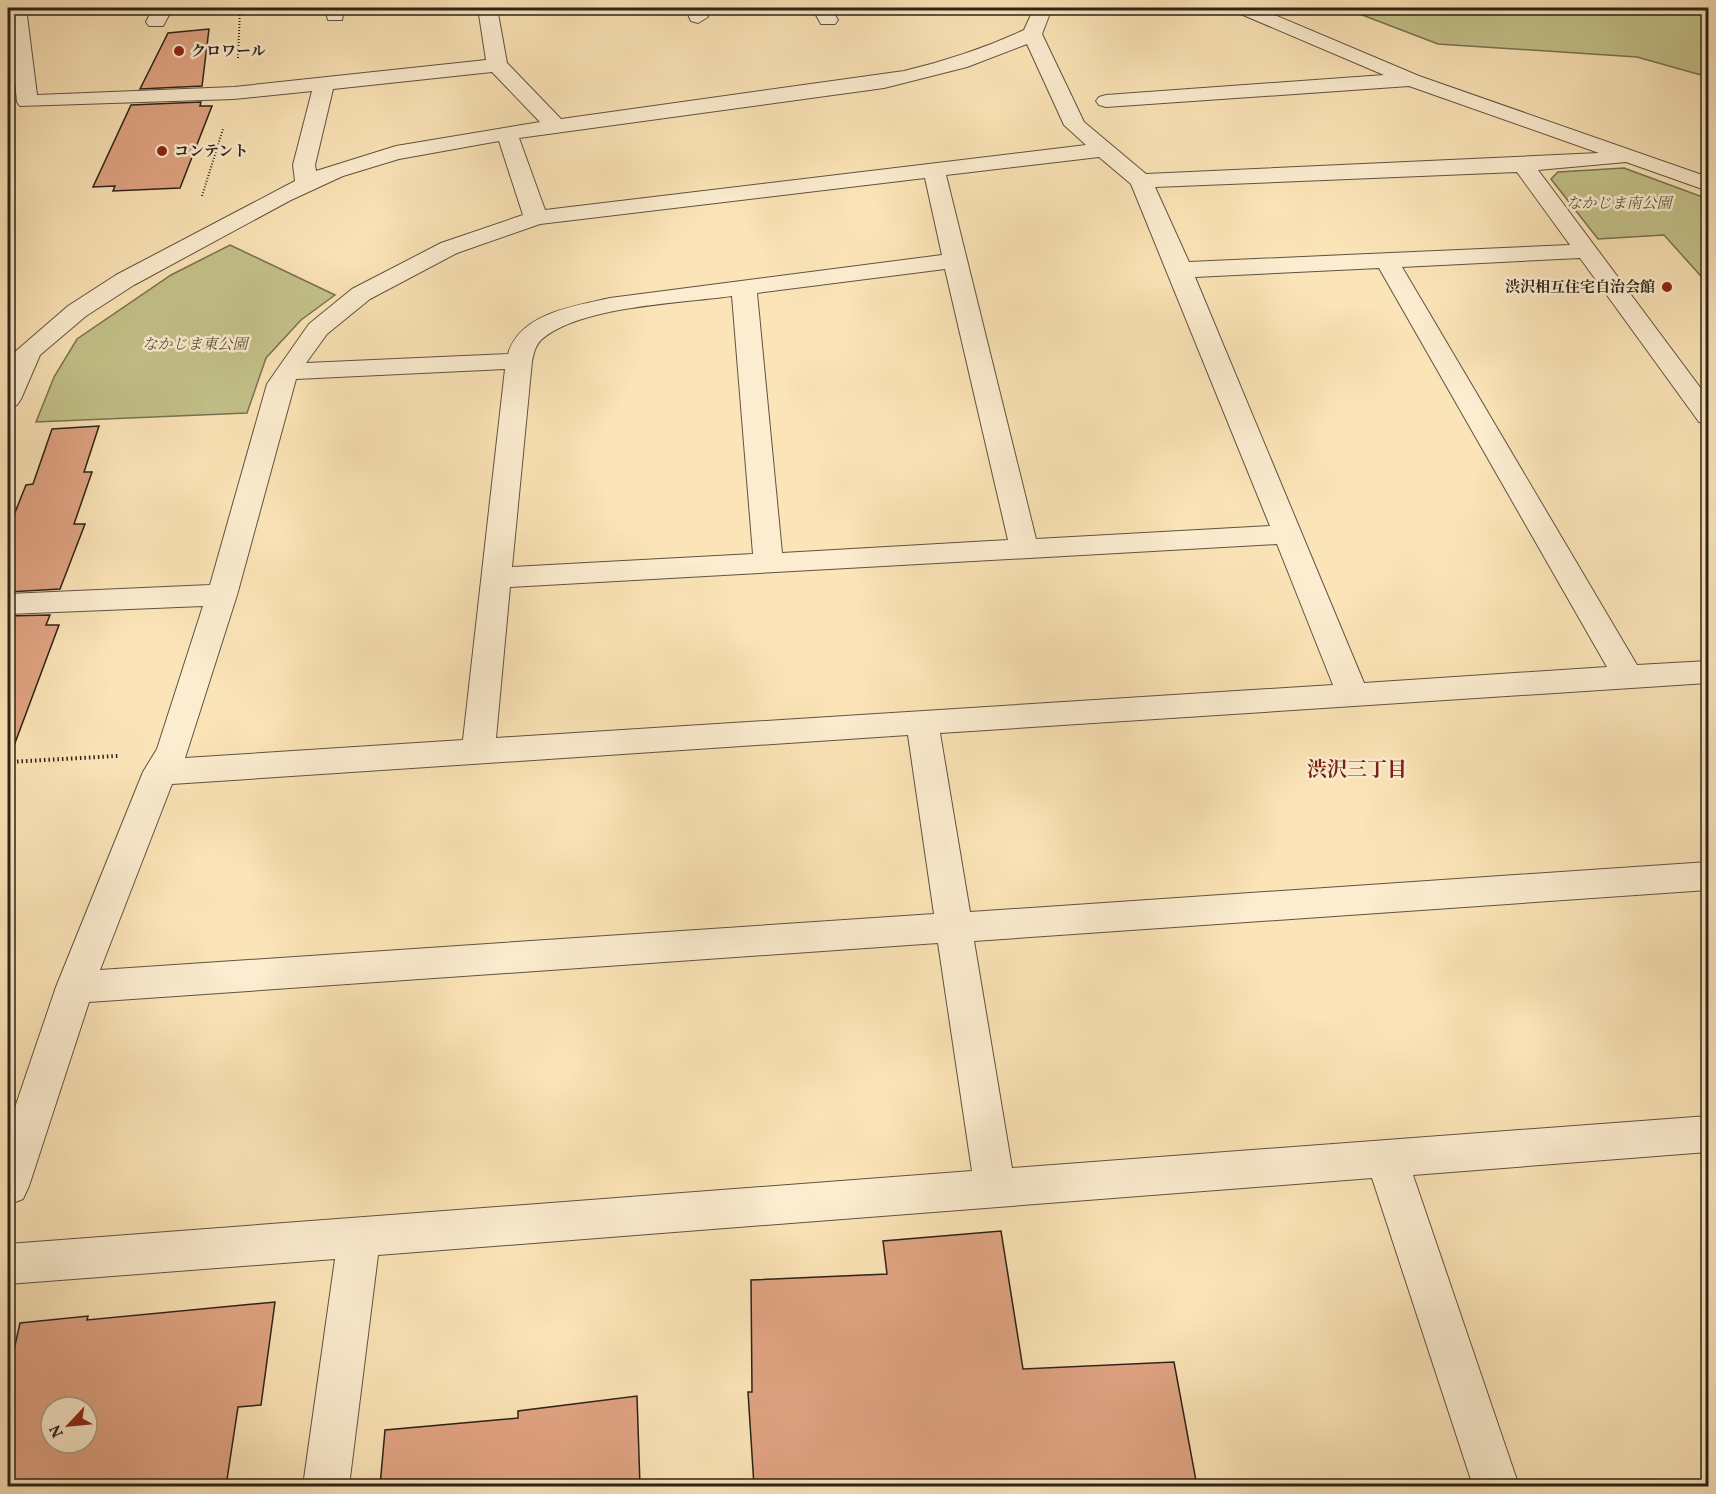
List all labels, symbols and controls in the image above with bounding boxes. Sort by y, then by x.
place label: クロワール [191,42,266,63]
marker: クロワール [172,44,186,58]
place label: コンテント [174,142,248,163]
marker: コンテント [155,144,169,158]
park label: なかじま南公園 [1566,194,1674,215]
place label: 渋沢相互住宅自治会館 [1505,278,1655,299]
marker: 渋沢相互住宅自治会館 [1660,280,1674,294]
park label: なかじま東公園 [142,335,250,356]
district label: 渋沢三丁目 [1307,757,1407,785]
north arrow [39,1395,99,1455]
text: N [45,1420,70,1441]

